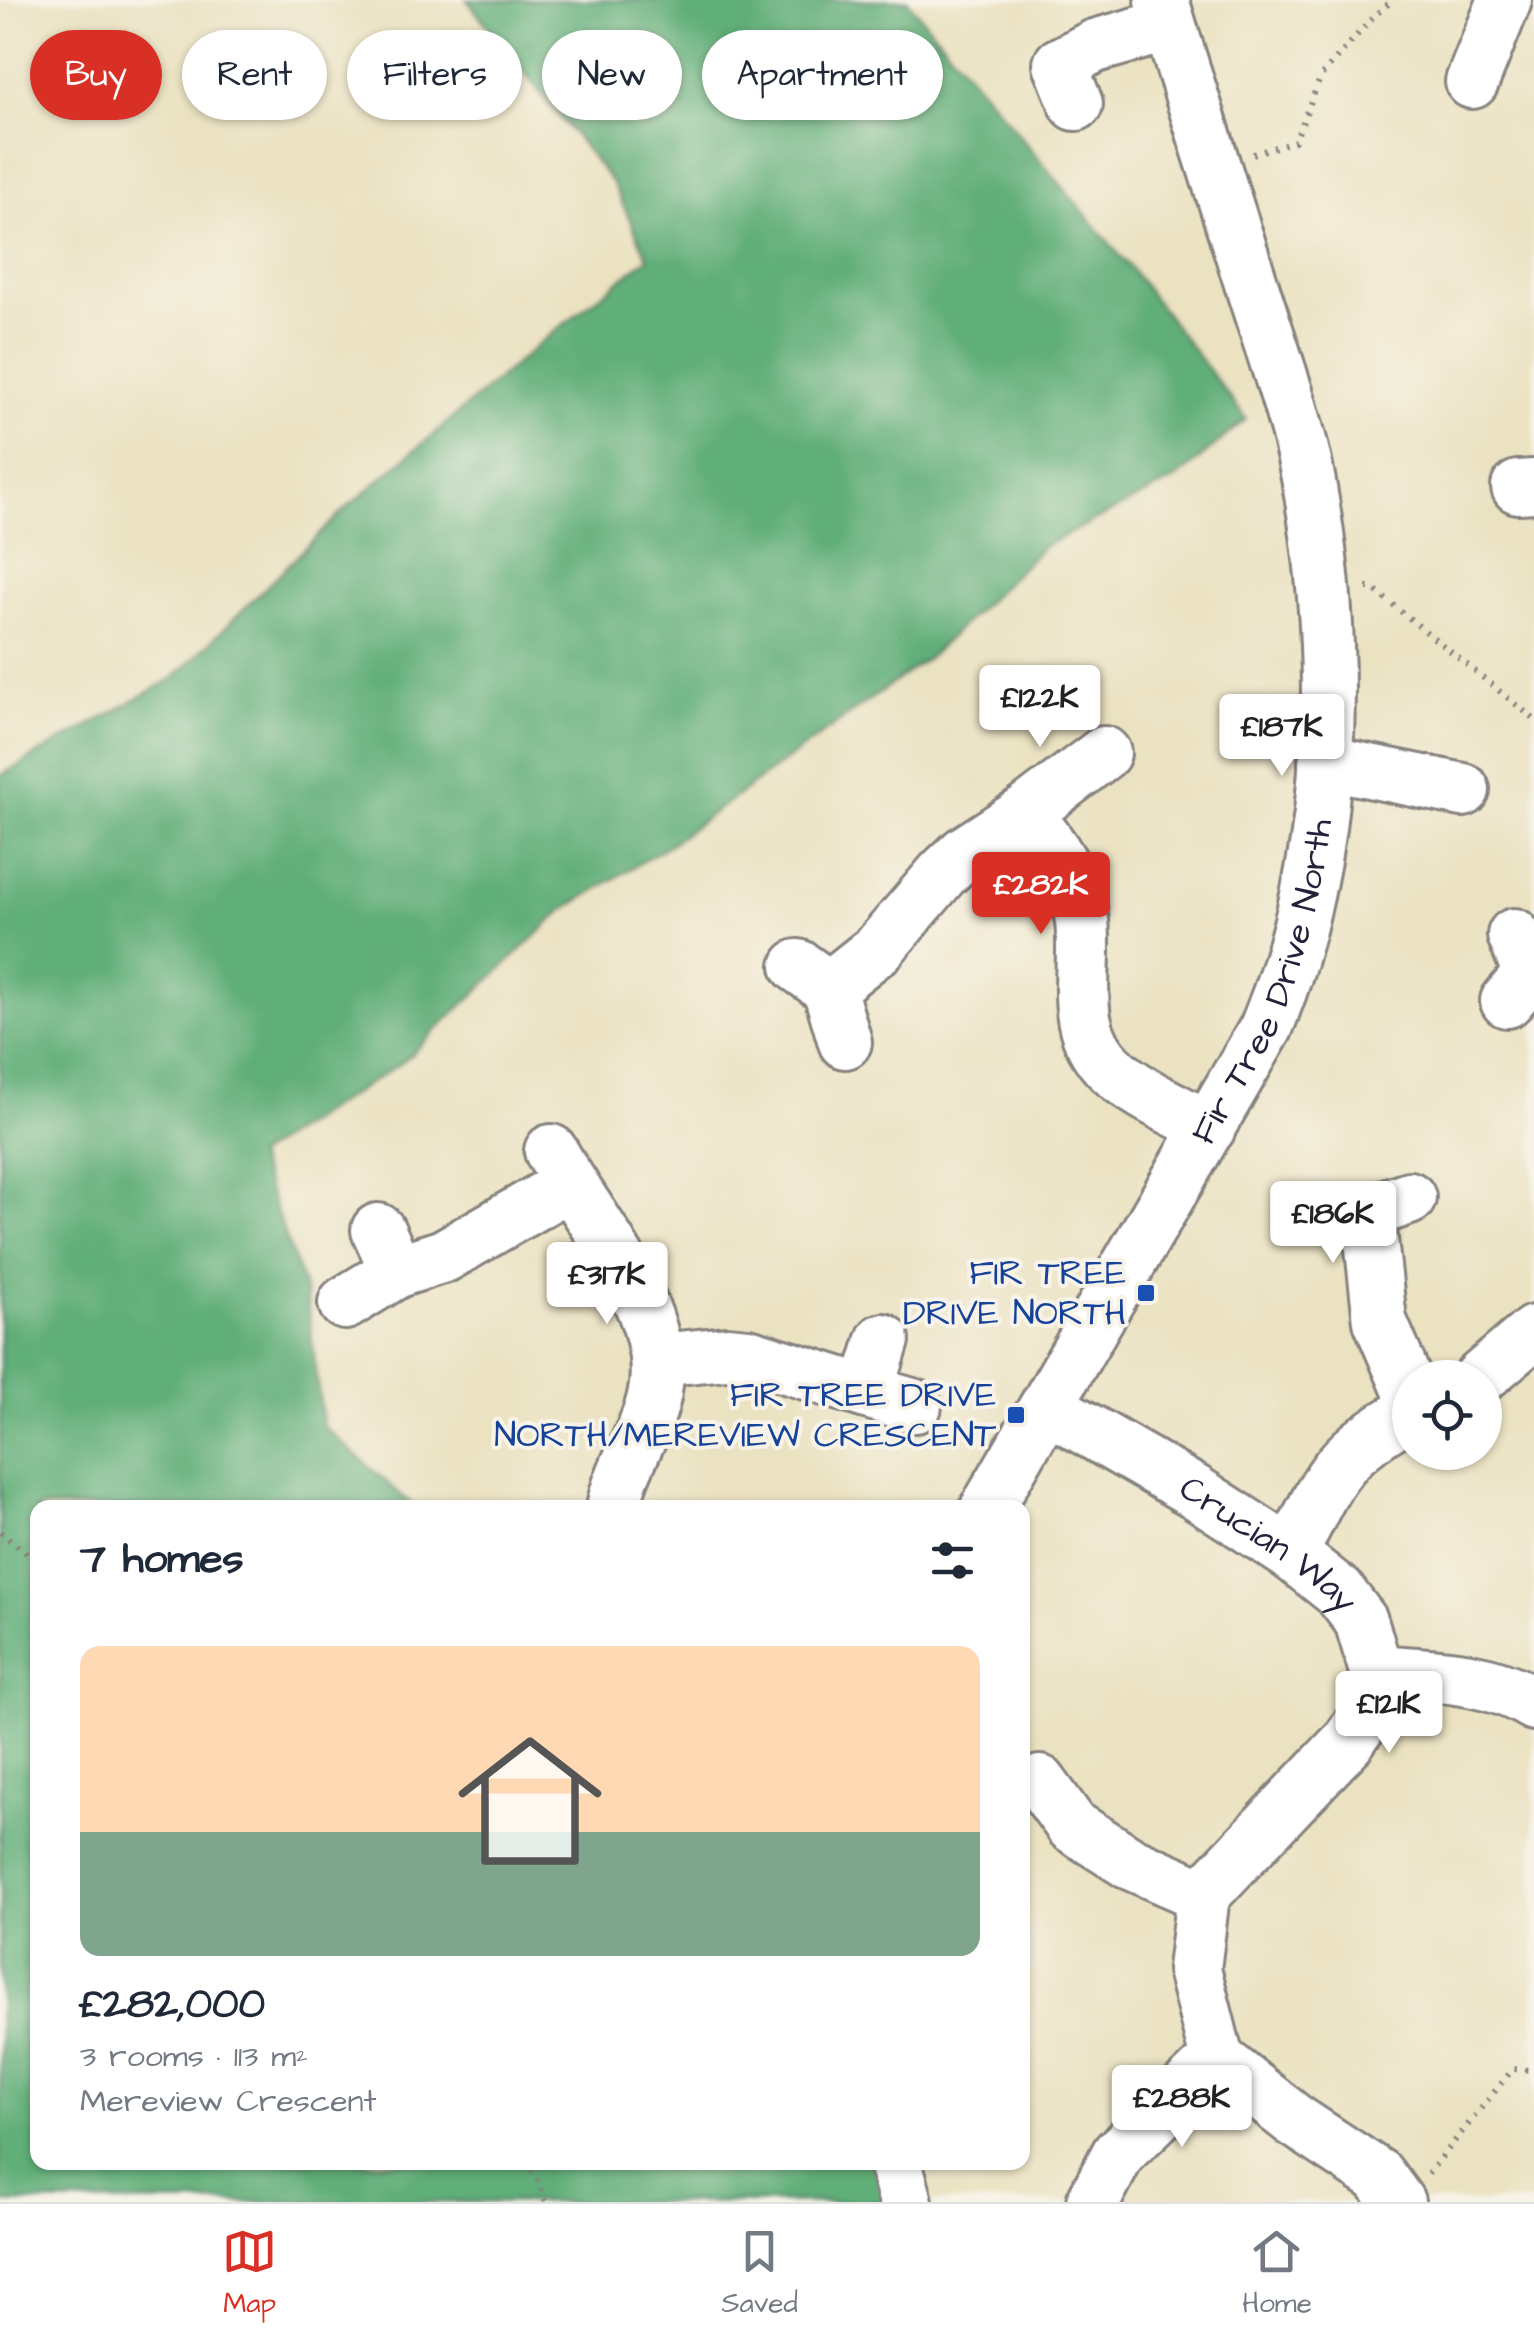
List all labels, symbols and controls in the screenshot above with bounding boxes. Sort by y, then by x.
chip: Buy [30,30,162,120]
chip: Rent [182,30,327,120]
chip: Filters [347,30,522,120]
chip: New [542,30,682,120]
chip: Apartment [702,30,943,120]
pin: £122K [970,665,1110,750]
text: £122K [1001,675,1079,720]
pin: £187K [1212,694,1352,779]
text: £187K [1241,704,1323,749]
street label: Fir Tree Drive North [1179,816,1344,1153]
pin: £282K [971,852,1111,937]
text: £282K [994,862,1088,907]
pin: £186K [1263,1181,1403,1266]
text: £186K [1292,1191,1374,1236]
pin: £317K [537,1242,677,1327]
place label: FIR TREE DRIVE NORTH [903,1249,1126,1338]
text: £317K [569,1252,645,1297]
marker: FIR TREE DRIVE NORTH [1135,1282,1157,1304]
map controls [1392,1360,1502,1470]
button: locate [1392,1360,1502,1470]
place label: FIR TREE DRIVE NORTH/MEREVIEW CRESCENT [494,1371,996,1460]
marker: FIR TREE DRIVE NORTH/MEREVIEW CRESCENT [1005,1404,1027,1426]
street label: Crucian Way [1171,1463,1370,1623]
text: 7 homes [80,1531,244,1589]
icon: filters [925,1533,980,1588]
pin: £121K [1319,1671,1459,1756]
text: £121K [1357,1681,1421,1726]
icon: home [440,1711,620,1891]
text: £282,000 [80,1976,265,2034]
text: 3 rooms · 113 m² [80,2034,308,2079]
pin: £288K [1112,2065,1252,2150]
text: £288K [1134,2075,1230,2120]
text: Mereview Crescent [80,2079,376,2124]
tab: Map [222,2224,277,2323]
tab: Saved [722,2224,798,2323]
tab: Home [1242,2224,1312,2323]

